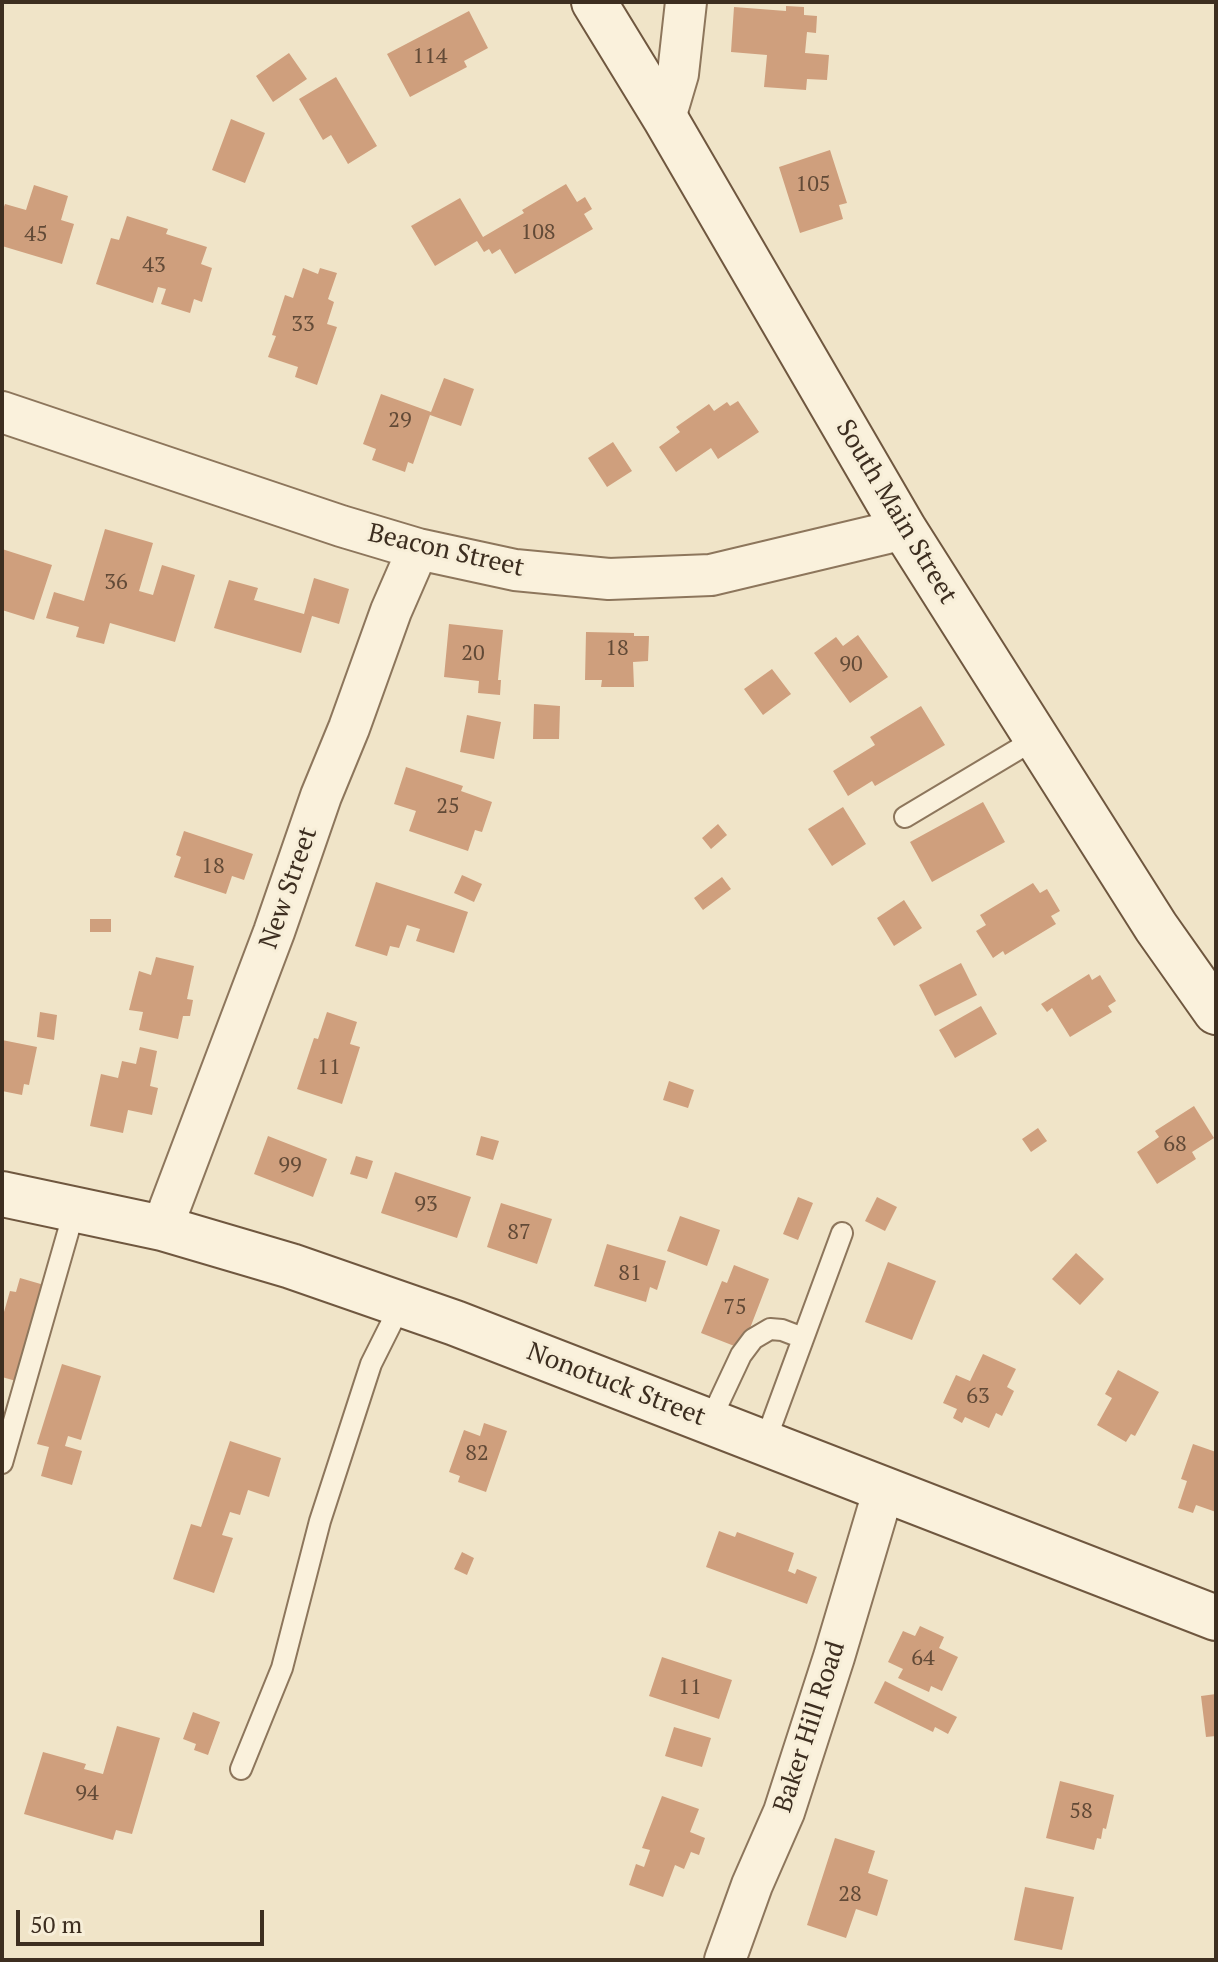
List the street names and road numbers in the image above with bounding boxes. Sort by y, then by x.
street label: South Main Street [829,414,963,610]
street label: Beacon Street [365,518,527,584]
street label: New Street [254,823,324,953]
street label: Nonotuck Street [522,1337,710,1433]
street label: Baker Hill Road [768,1637,852,1817]

